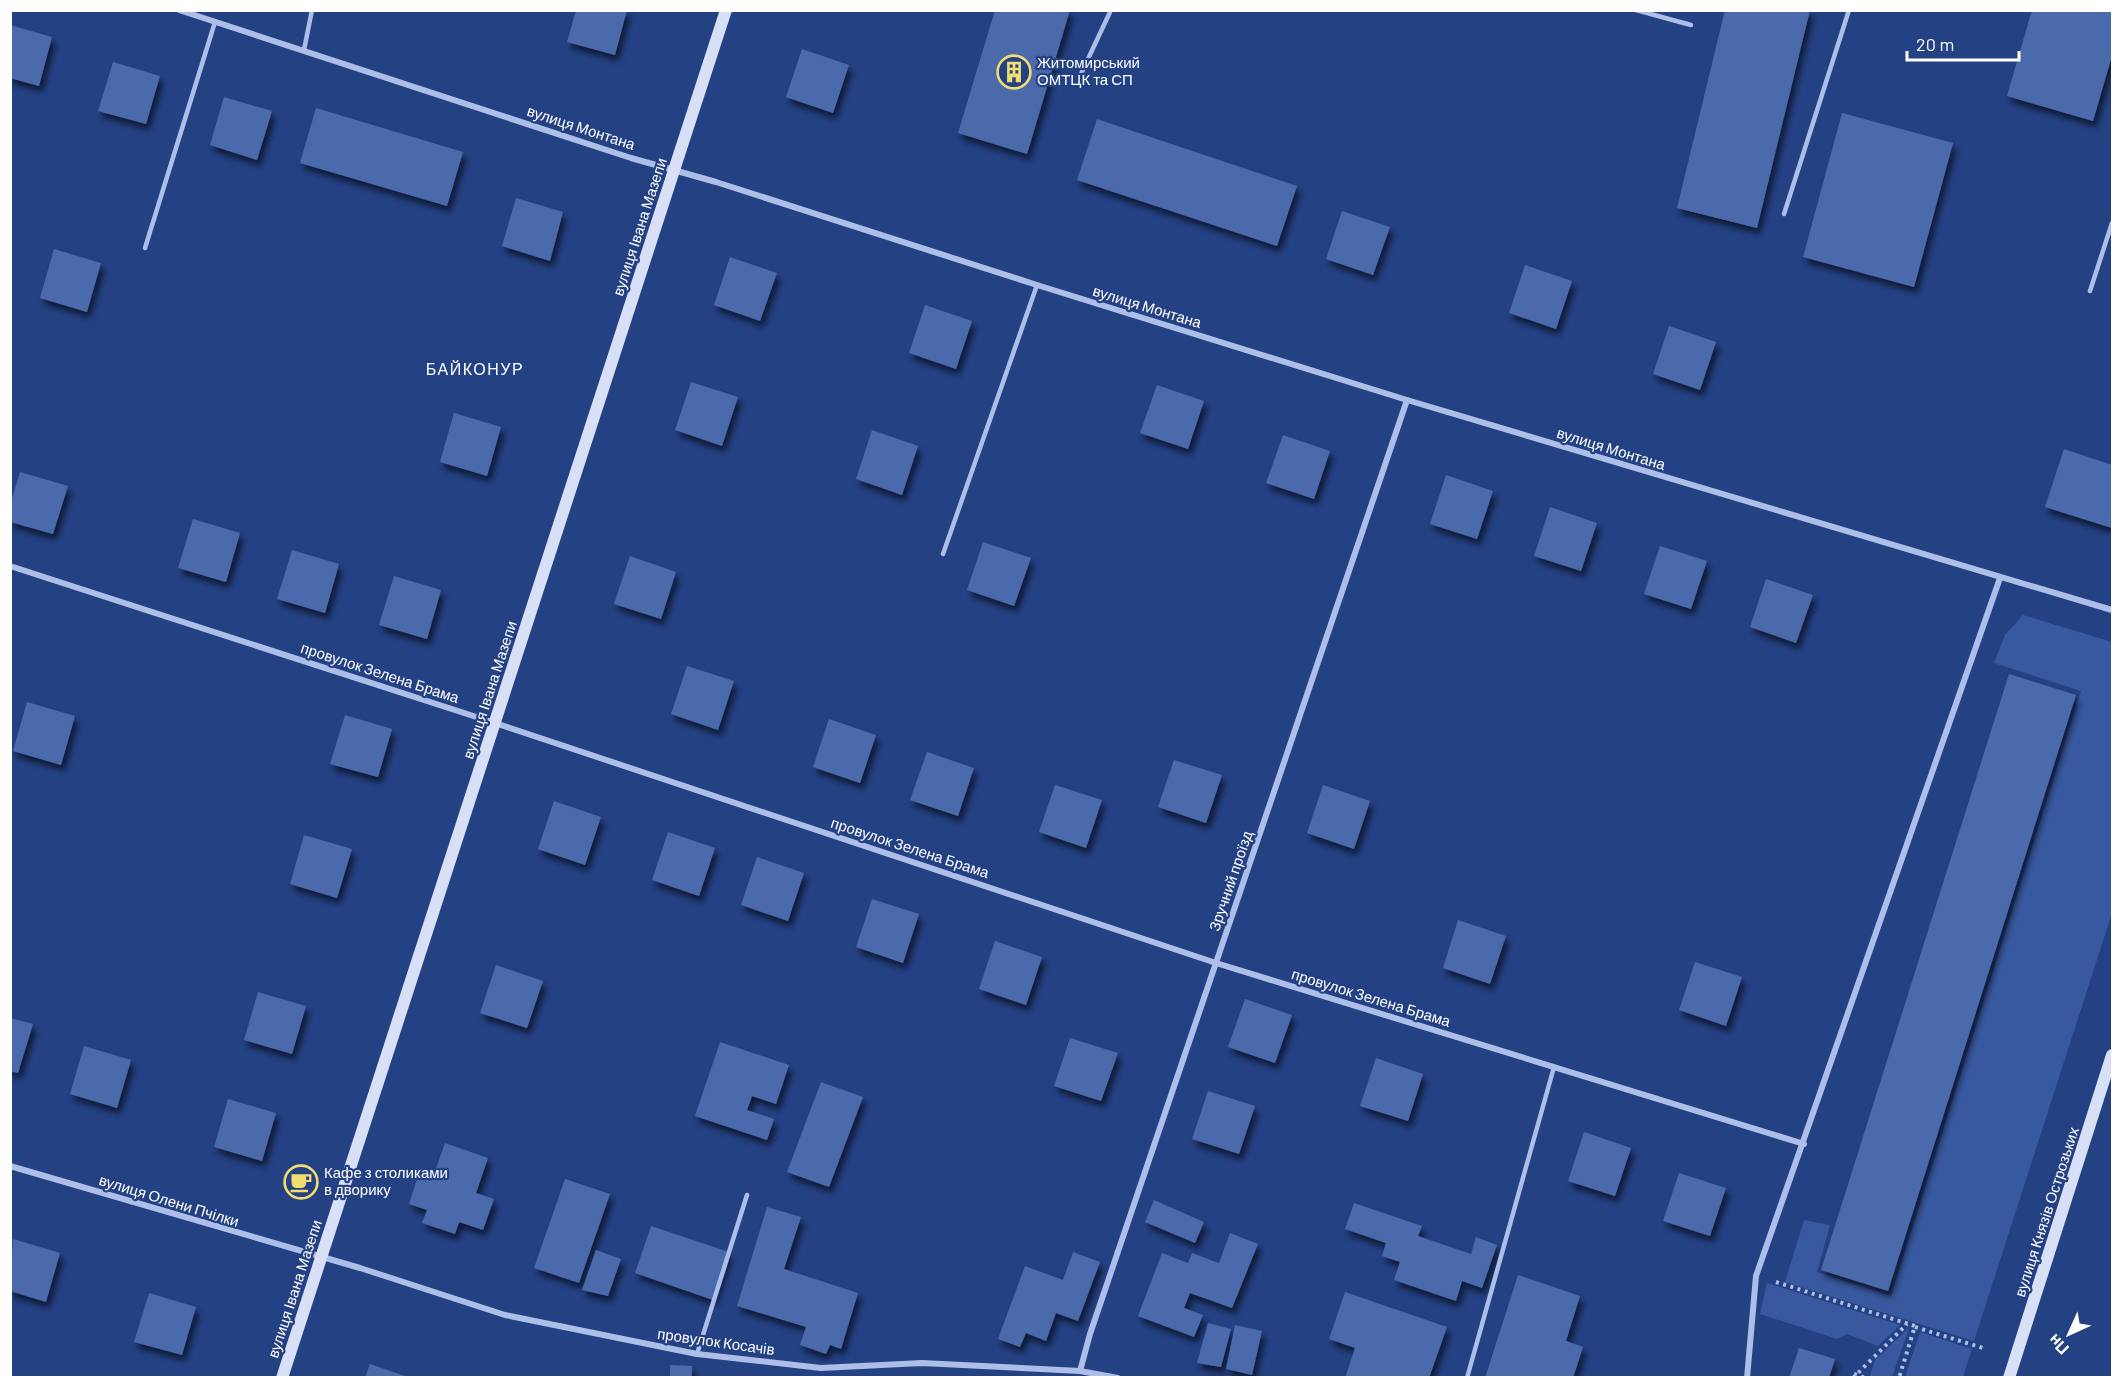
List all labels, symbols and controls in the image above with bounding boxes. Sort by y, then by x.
scale bar [1907,24,2020,62]
text: 20 m [1916,33,1954,55]
place label: Житомирський ОМТЦК та СП [1037,53,1140,88]
building icon: Житомирський ОМТЦК та СП [996,54,1032,90]
street label: вулиця Монтана [525,101,638,153]
street label: вулиця Івана Мазепи [608,155,670,298]
street label: вулиця Монтана [1091,281,1204,331]
district label: БАЙКОНУР [426,359,524,378]
street label: вулиця Монтана [1555,423,1668,473]
street label: вулиця Івана Мазепи [458,618,520,761]
street label: провулок Зелена Брама [299,638,462,706]
street label: провулок Зелена Брама [829,813,992,881]
street label: Зручний проїзд [1204,828,1256,933]
street label: провулок Зелена Брама [1290,964,1454,1030]
street label: вулиця Князів Острозьких [2010,1124,2082,1299]
place label: Кафе з столиками в дворику [324,1163,448,1198]
cafe icon: Кафе з столиками в дворику [283,1164,319,1200]
street label: вулиця Олени Пчілки [97,1170,242,1230]
street label: вулиця Івана Мазепи [263,1217,325,1360]
north arrow [2039,1304,2099,1364]
street label: провулок Косачів [656,1324,776,1358]
text: Пн [2044,1331,2072,1359]

